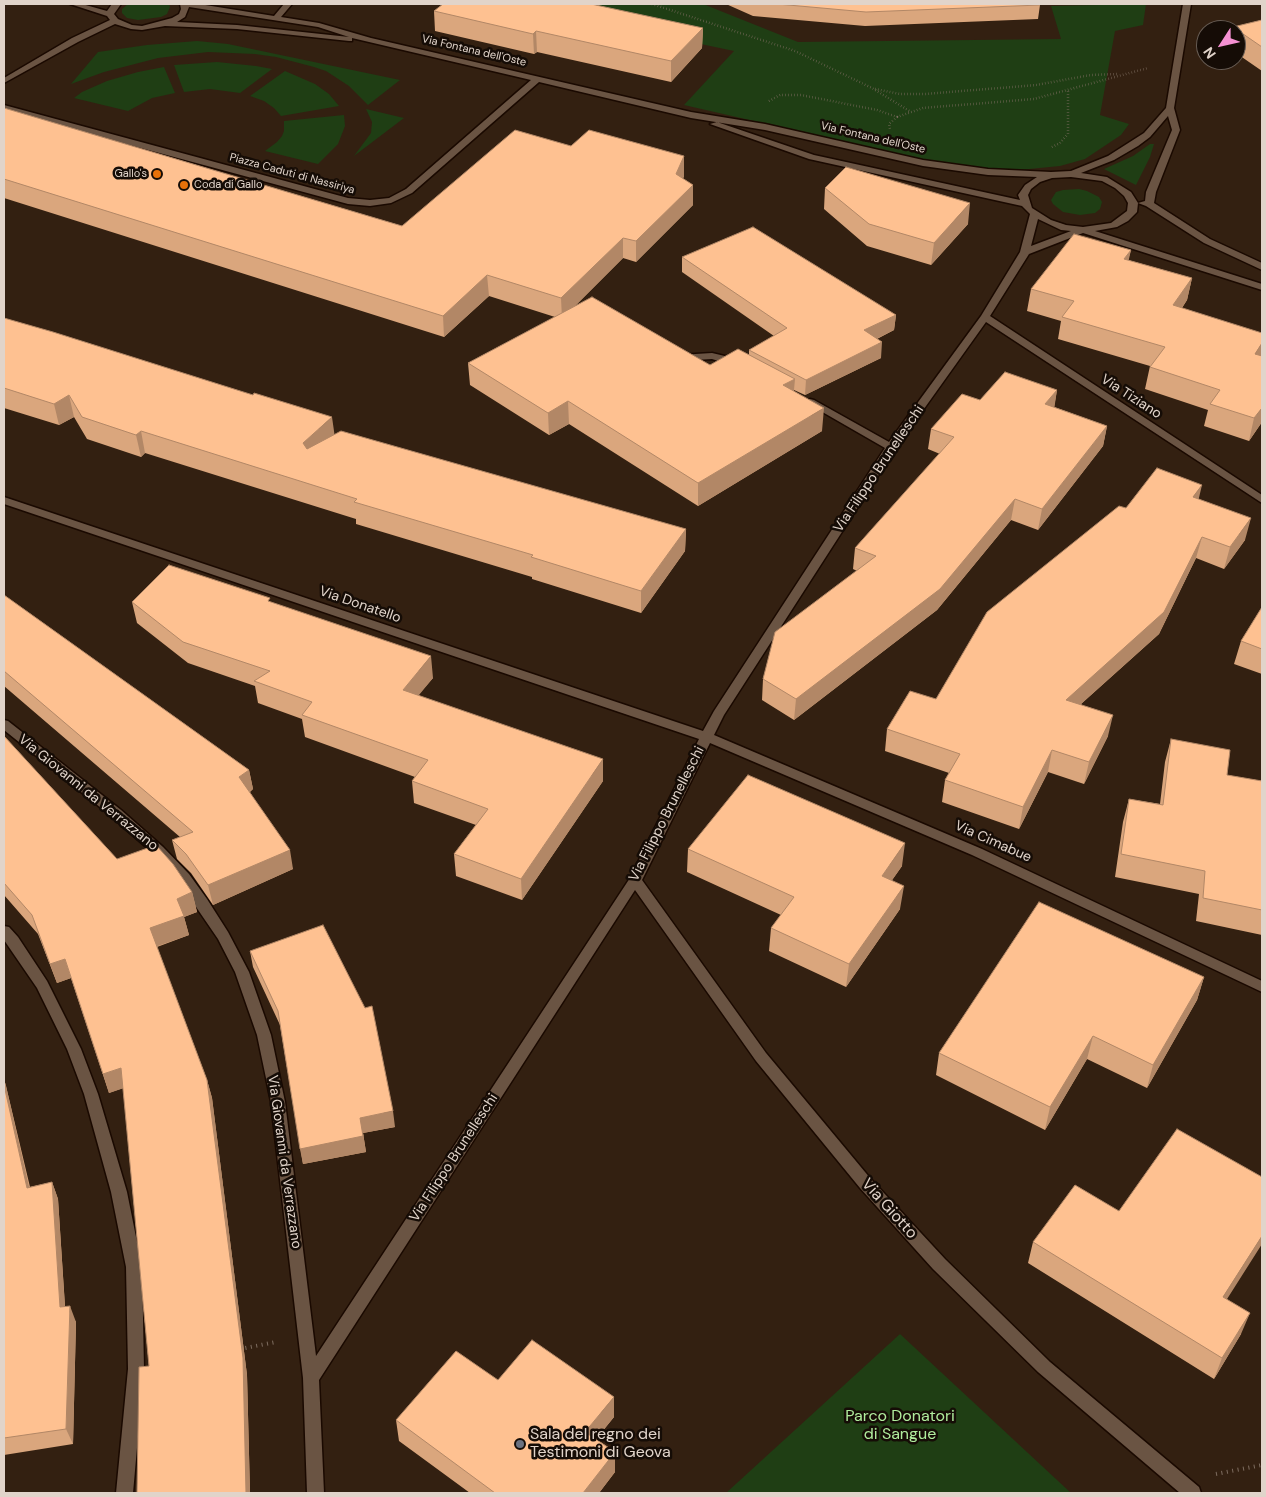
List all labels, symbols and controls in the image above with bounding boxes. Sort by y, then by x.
north arrow [1196,20,1246,70]
street label: Via Fontana dell'Oste [420,33,528,69]
text: N [1199,44,1220,62]
street label: Via Fontana dell'Oste [819,120,927,156]
street label: Piazza Caduti di Nassiriya [228,151,356,197]
place label: Gallo's [114,167,147,181]
marker: Gallo's [151,168,163,180]
place label: Coda di Gallo [194,178,262,192]
marker: Coda di Gallo [178,179,190,191]
street label: Via Tiziano [1097,371,1165,423]
street label: Via Filippo Brunelleschi [830,402,928,536]
street label: Via Donatello [317,583,403,627]
street label: Via Giovanni da Verrazzano [15,731,161,855]
street label: Via Filippo Brunelleschi [626,744,708,884]
street label: Via Cimabue [952,818,1034,866]
street label: Via Giovanni da Verrazzano [263,1074,305,1250]
street label: Via Filippo Brunelleschi [406,1091,502,1225]
street label: Via Giotto [857,1175,921,1243]
park label: Parco Donatori di Sangue [845,1407,955,1445]
place label: Sala del regno dei Testimoni di Geova [530,1425,671,1463]
marker: Sala del regno dei Testimoni di Geova [514,1438,526,1450]

